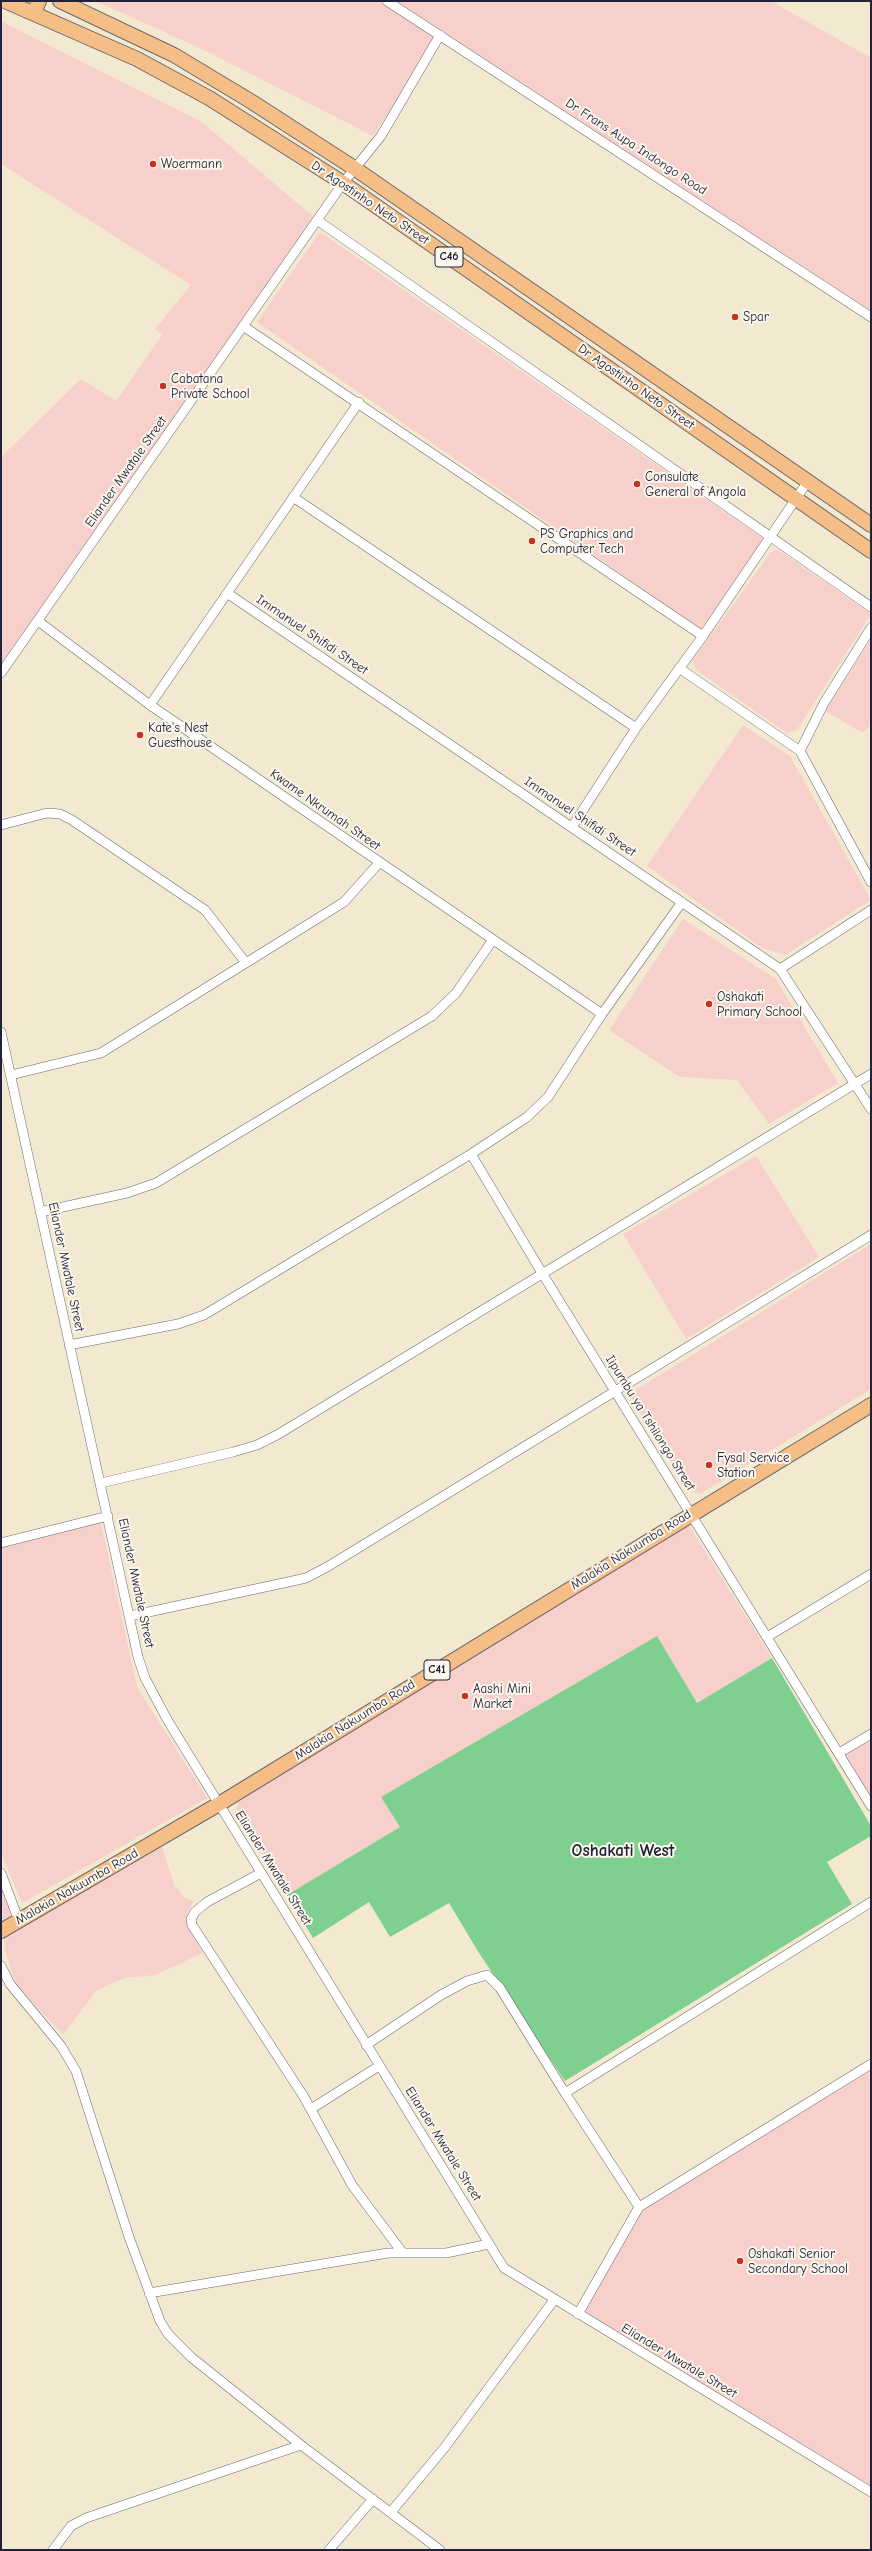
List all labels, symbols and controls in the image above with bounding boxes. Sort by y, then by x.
street label: Dr Frans Aupa Indongo Road [562,95,710,199]
place label: Woermann [161,156,222,172]
street label: Dr Agostinho Neto Street [308,158,432,248]
marker: Woermann [148,159,158,169]
road number: C46 [435,247,463,267]
place label: Spar [743,309,769,325]
marker: Spar [730,312,740,322]
street label: Dr Agostinho Neto Street [575,341,697,433]
place label: Cabatana Private School [171,371,249,402]
marker: Cabatana Private School [158,381,168,391]
street label: Eliander Mwatale Street [82,414,170,530]
place label: Consulate General of Angola [645,469,746,500]
marker: Consulate General of Angola [632,479,642,489]
place label: PS Graphics and Computer Tech [540,526,633,557]
marker: PS Graphics and Computer Tech [527,536,537,546]
street label: Immanuel Shifidi Street [253,592,371,678]
place label: Kate's Nest Guesthouse [148,720,212,751]
marker: Kate's Nest Guesthouse [135,730,145,740]
street label: Kwame Nkrumah Street [267,766,383,854]
street label: Immanuel Shifidi Street [521,774,639,860]
place label: Oshakati Primary School [717,989,802,1020]
marker: Oshakati Primary School [704,999,714,1009]
street label: Eliander Mwatale Street [45,1201,87,1333]
street label: Iipumbu ya Tshilongo Street [602,1352,698,1494]
place label: Fysal Service Station [717,1450,790,1481]
marker: Fysal Service Station [704,1460,714,1470]
street label: Malakia Nakuumba Road [568,1507,694,1593]
street label: Eliander Mwatale Street [115,1517,157,1649]
road number: C41 [424,1660,450,1680]
street label: Malakia Nakuumba Road [292,1677,418,1763]
place label: Aashi Mini Market [473,1681,531,1712]
marker: Aashi Mini Market [460,1691,470,1701]
street label: Eliander Mwatale Street [231,1808,315,1928]
district label: Oshakati West [572,1841,674,1861]
street label: Malakia Nakuumba Road [13,1845,141,1929]
street label: Eliander Mwatale Street [401,2084,485,2204]
place label: Oshakati Senior Secondary School [748,2246,848,2277]
marker: Oshakati Senior Secondary School [735,2256,745,2266]
street label: Eliander Mwatale Street [618,2320,740,2402]

